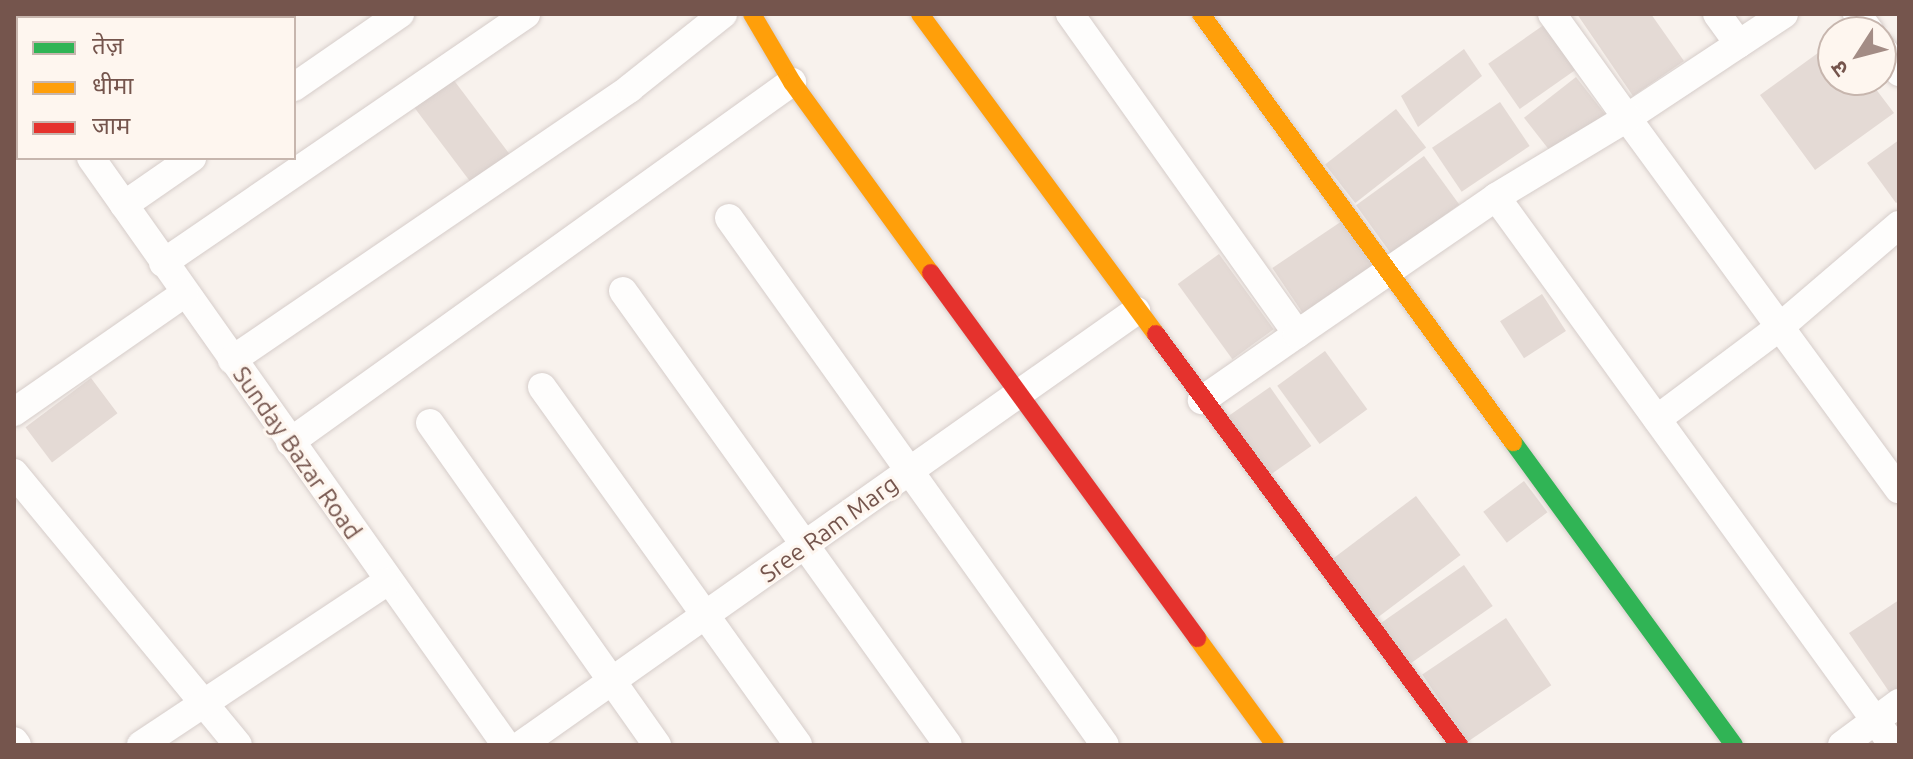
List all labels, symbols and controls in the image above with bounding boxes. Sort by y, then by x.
legend [16,16,296,160]
north arrow [1817,16,1897,96]
text: तेज़ [92,32,124,59]
text: उ [1825,57,1853,82]
text: धीमा [92,72,134,99]
text: जाम [92,112,130,139]
street label: Sunday Bazar Road [227,361,367,545]
street label: Sree Ram Marg [755,469,903,589]

